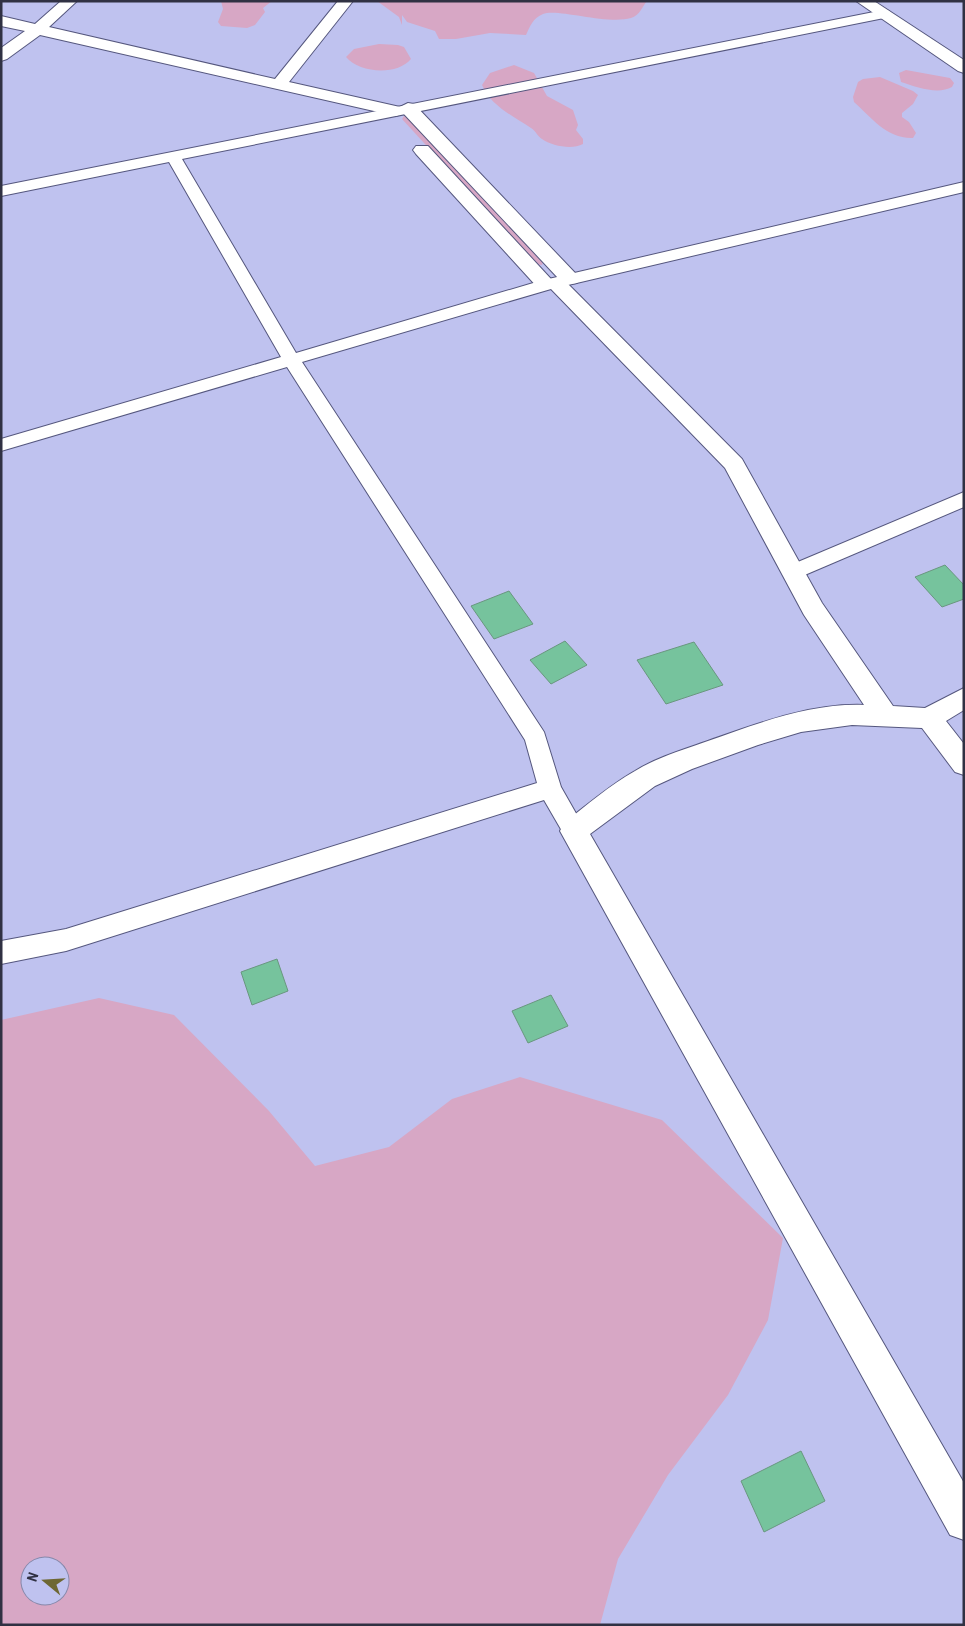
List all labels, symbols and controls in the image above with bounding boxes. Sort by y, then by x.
north arrow [20,1556,70,1606]
text: N [24,1570,42,1584]

